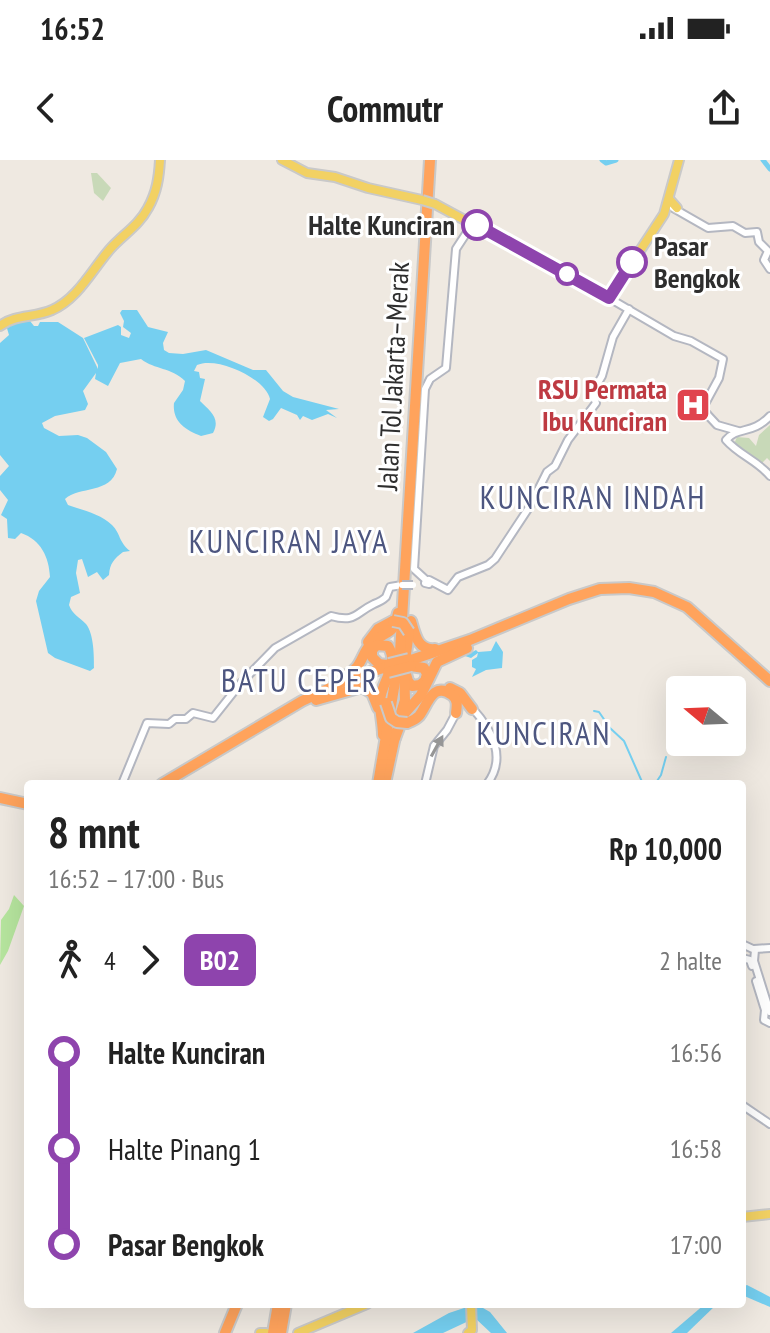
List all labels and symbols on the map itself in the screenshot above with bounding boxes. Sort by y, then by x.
place label: Halte Kunciran [308,206,455,243]
marker: Halte Kunciran [462,210,492,240]
place label: Pasar Bengkok [654,227,740,296]
marker: Pasar Bengkok [617,247,647,277]
street label: Jalan Tol Jakarta–Merak [368,261,417,492]
unlabelled marker [556,263,578,285]
place label: RSU Permata Ibu Kunciran [538,370,667,439]
hospital icon: RSU Permata Ibu Kunciran [674,386,712,424]
district label: KUNCIRAN INDAH [480,476,706,518]
district label: KUNCIRAN JAYA [189,520,389,562]
district label: BATU CEPER [221,659,379,701]
north arrow [666,676,746,756]
district label: KUNCIRAN [477,712,611,754]
one-way arrow [430,735,444,757]

